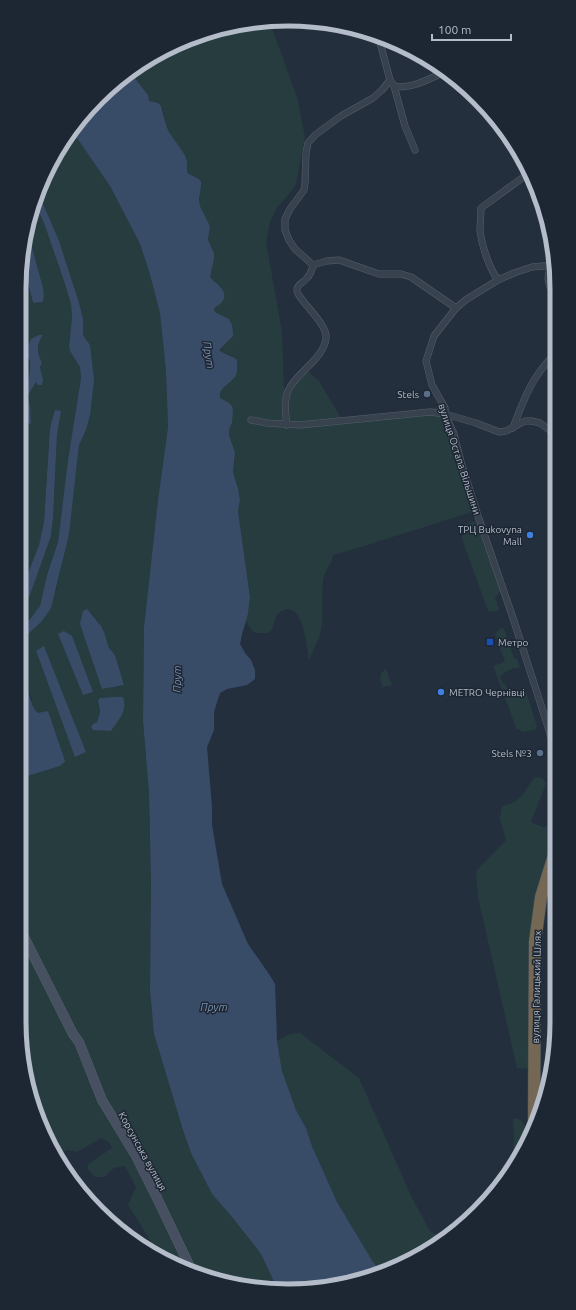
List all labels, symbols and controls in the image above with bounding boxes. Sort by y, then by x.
scale bar [432,16,511,42]
text: 100 m [438,23,471,36]
water label: Прут [201,341,217,369]
place label: Stels [397,389,419,400]
marker: Stels [422,389,432,399]
street label: вулиця Остапа Вільшини [436,402,483,516]
place label: ТРЦ Bukovyna Mall [458,524,522,547]
marker: ТРЦ Bukovyna Mall [525,530,535,540]
marker: Метро [485,637,495,647]
place label: Метро [498,637,529,648]
water label: Прут [171,665,183,693]
marker: METRO Чернівці [436,687,446,697]
place label: METRO Чернівці [449,687,525,698]
place label: Stels №3 [491,748,532,759]
marker: Stels №3 [535,748,545,758]
street label: вулиця Галицький Шлях [530,931,543,1043]
water label: Прут [200,1001,228,1013]
street label: Корсунська вулиця [116,1110,169,1193]

